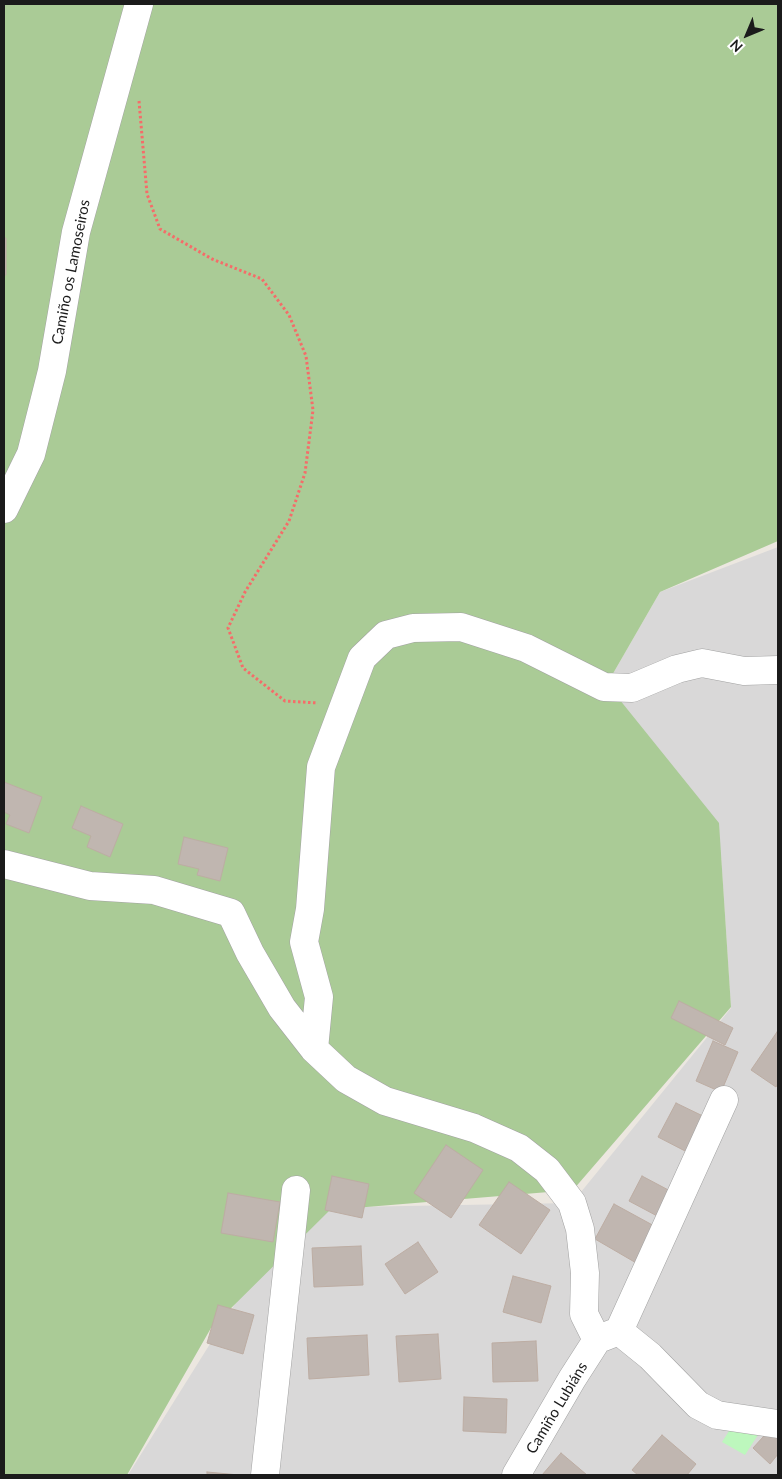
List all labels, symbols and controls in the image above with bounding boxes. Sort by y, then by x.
north arrow [722,10,772,60]
text: N [726,36,746,56]
street label: Camiño os Lamoseiros [48,198,94,346]
street label: Camiño Lubiáns [522,1359,592,1457]

